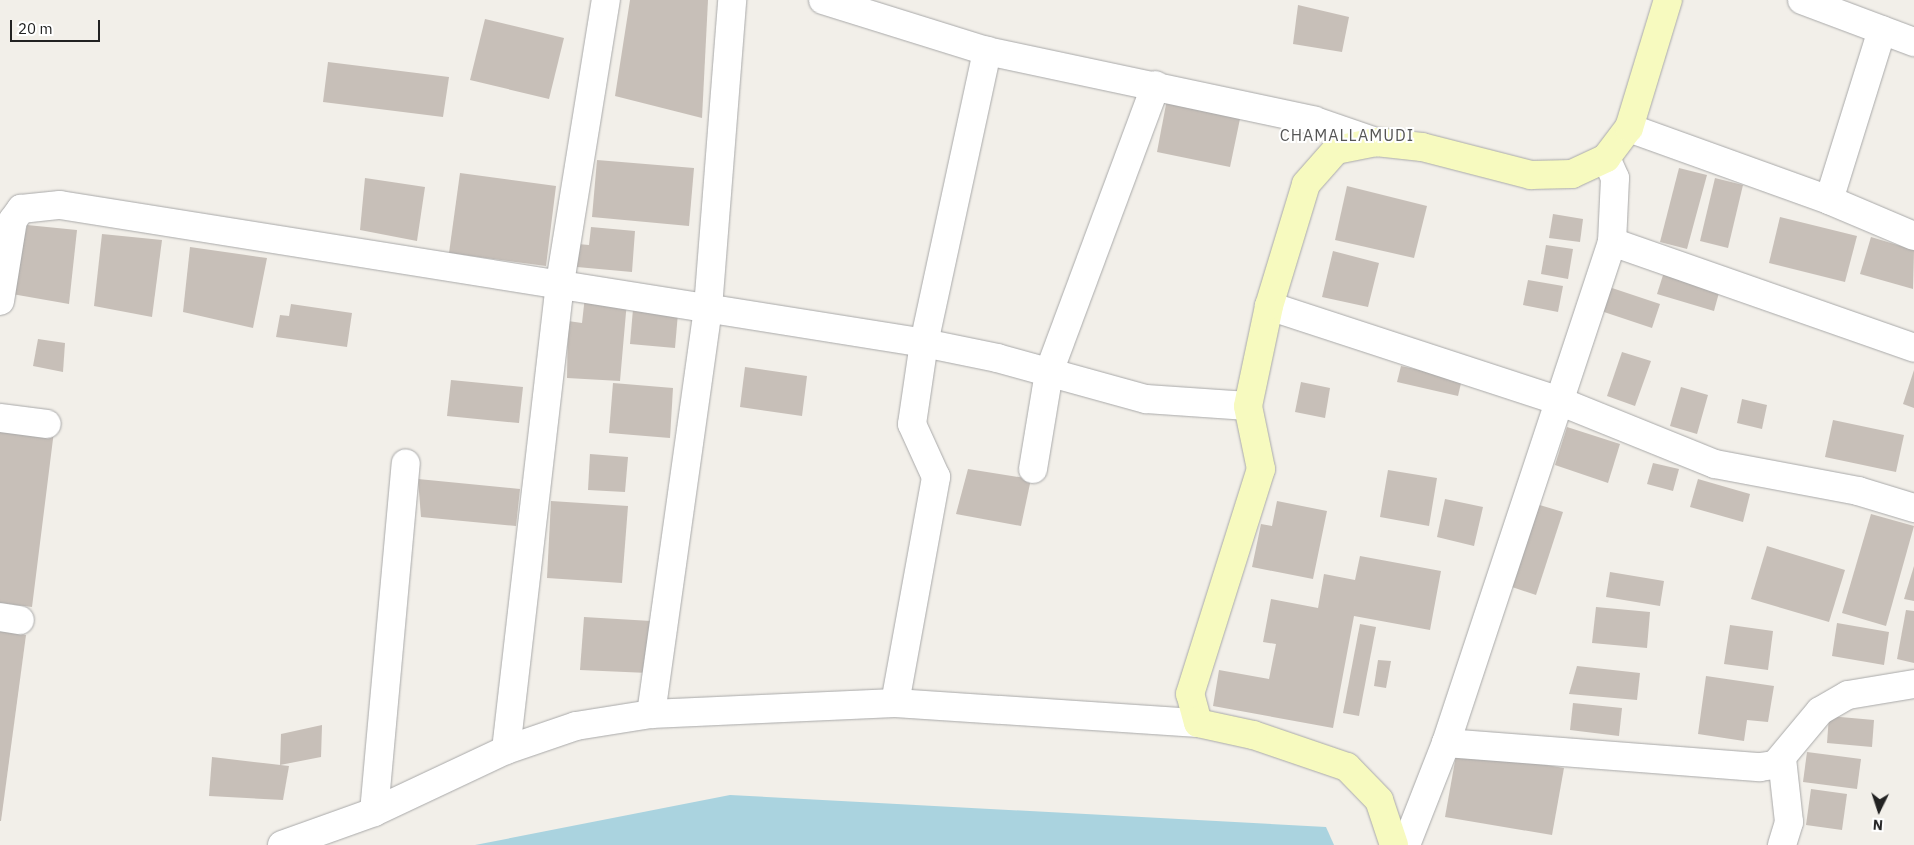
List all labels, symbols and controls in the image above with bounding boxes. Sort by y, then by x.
scale bar [12,10,102,42]
text: 20 m [18,19,53,38]
district label: CHAMALLAMUDI [1278,125,1416,145]
north arrow [1854,785,1904,835]
text: N [1872,816,1884,834]

